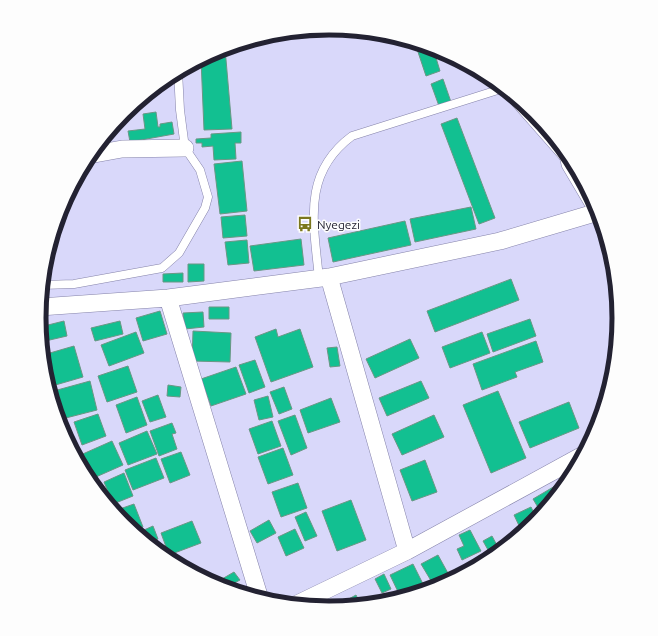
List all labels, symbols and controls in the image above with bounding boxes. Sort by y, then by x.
bus stop icon: Nyegezi [296,215,314,233]
place label: Nyegezi [317,218,360,231]

